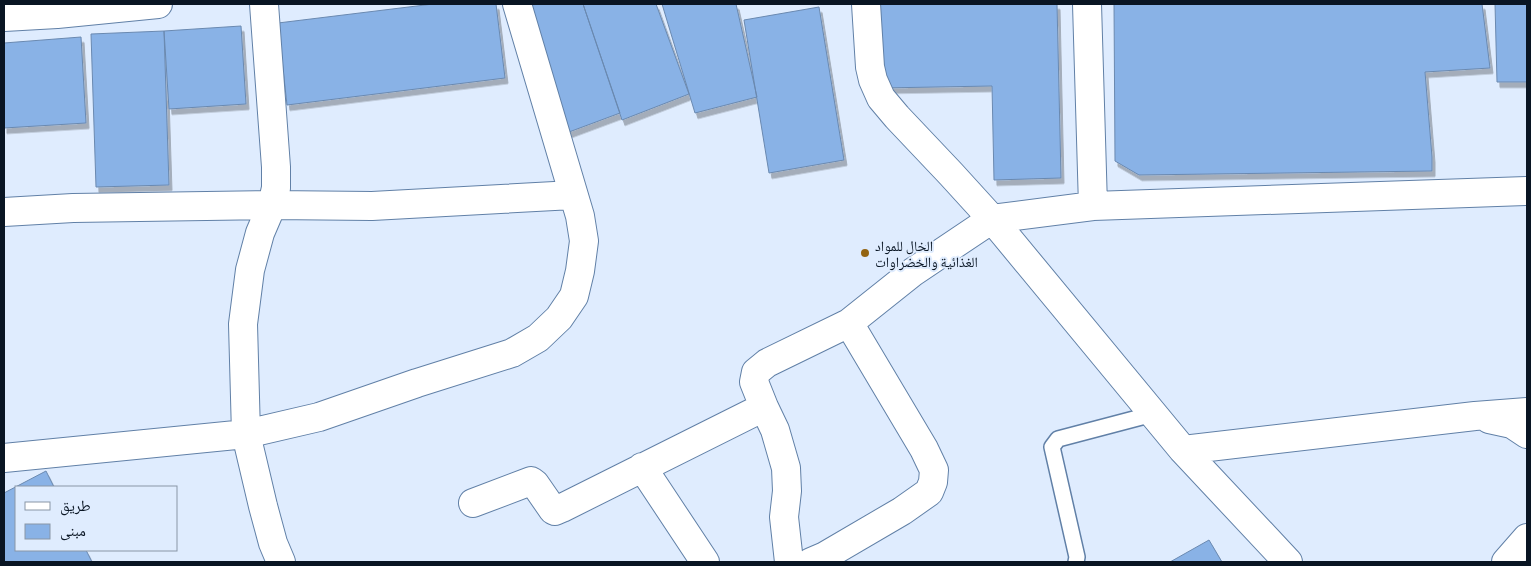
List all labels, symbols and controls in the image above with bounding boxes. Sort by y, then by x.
place label: الخال للمواد الغذائية والخضراوات [875,237,978,271]
marker: الخال للمواد الغذائية والخضراوات [859,247,871,259]
legend [15,486,178,551]
text: طريق [60,496,91,516]
text: مبنى [60,521,86,541]

